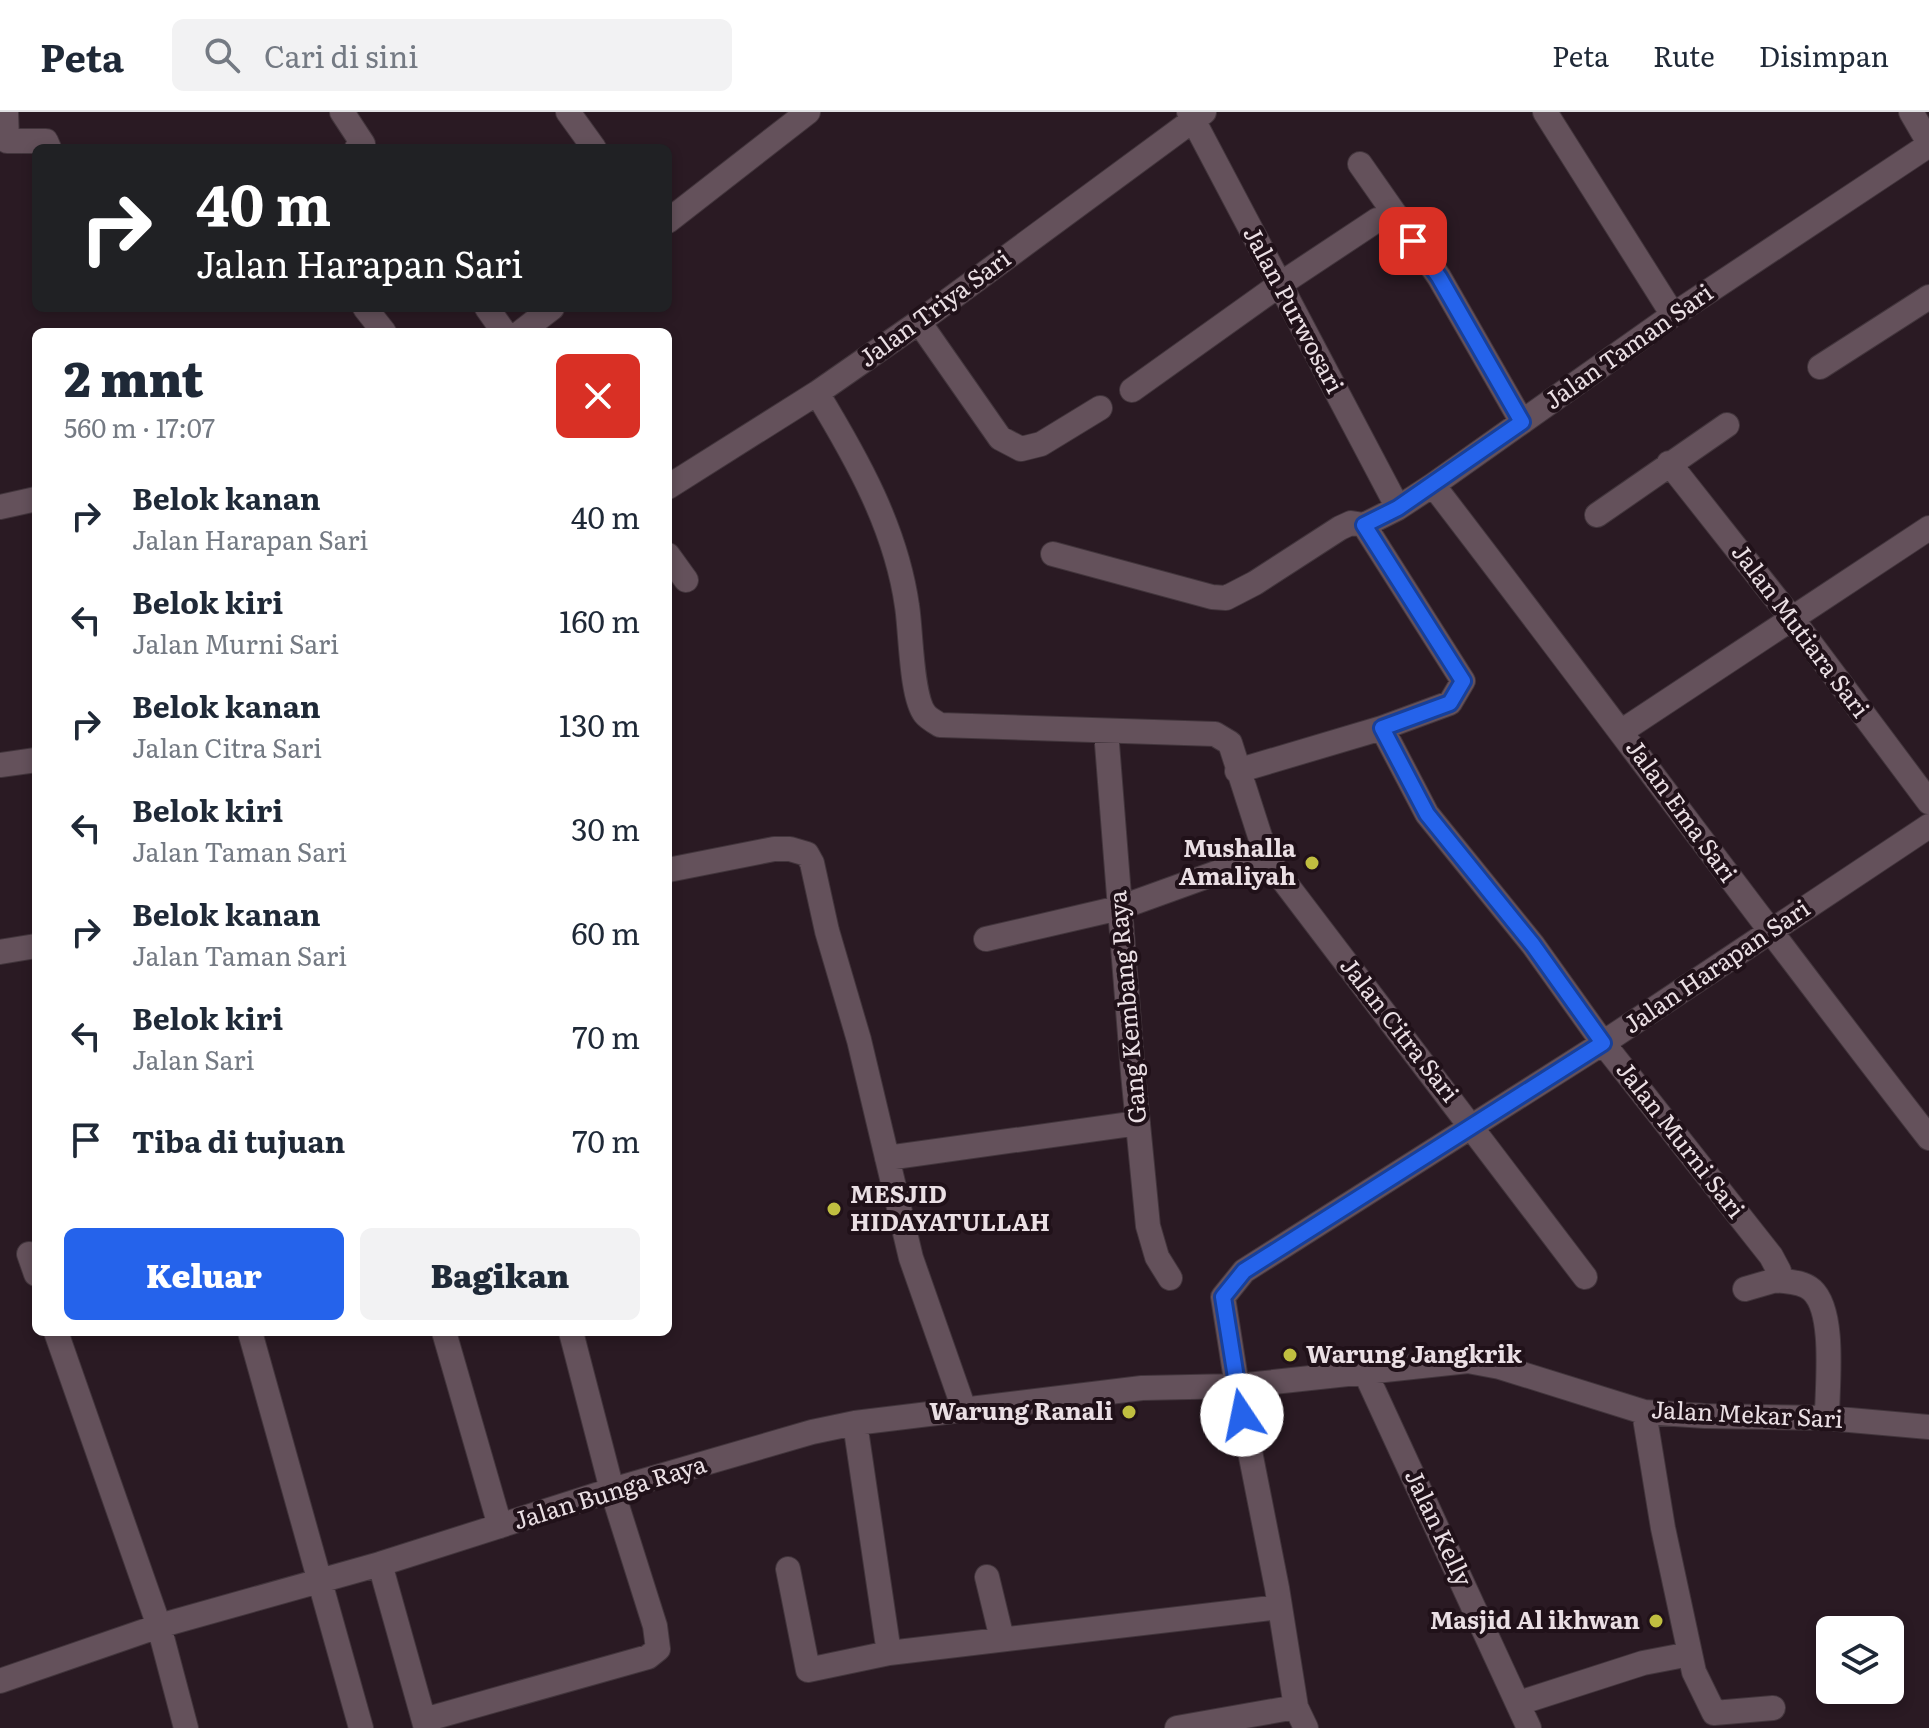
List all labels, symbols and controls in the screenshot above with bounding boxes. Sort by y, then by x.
search box [172,19,732,91]
text: Peta [40,27,124,84]
icon: search [200,33,244,77]
text: Cari di sini [264,33,418,77]
text: Peta [1552,34,1609,76]
text: Rute [1653,34,1715,76]
text: Disimpan [1759,34,1889,76]
text: 40 m [196,160,331,243]
icon: right [64,176,168,280]
pin [1379,207,1447,275]
street label: Jalan Purwosari [1236,219,1354,399]
icon: arrive [1391,219,1435,263]
text: Jalan Harapan Sari [196,236,523,289]
street label: Jalan Triya Sari [850,240,1017,374]
street label: Jalan Taman Sari [1536,274,1719,416]
text: 2 mnt [64,341,204,412]
button: close [556,354,640,438]
text: 560 m · 17:07 [64,407,215,446]
text: Belok kanan [132,475,321,519]
icon: right [64,494,108,538]
text: 40 m [571,494,640,538]
text: Jalan Harapan Sari [132,519,368,558]
street label: Jalan Mutiara Sari [1725,535,1879,724]
text: Belok kiri [132,579,283,623]
icon: left [64,598,108,642]
text: 160 m [559,598,640,642]
text: Jalan Murni Sari [132,623,339,662]
text: Belok kanan [132,683,321,727]
icon: right [64,702,108,746]
text: 130 m [559,702,640,746]
text: Jalan Citra Sari [132,727,322,766]
street label: Jalan Ema Sari [1619,731,1747,888]
text: Belok kiri [132,787,283,831]
icon: left [64,806,108,850]
text: 30 m [571,806,640,850]
place label: Mushalla Amaliyah [1179,829,1296,892]
text: Jalan Taman Sari [132,831,347,870]
marker: Mushalla Amaliyah [1303,854,1321,872]
street label: Gang Kembang Raya [1098,889,1153,1125]
street label: Jalan Harapan Sari [1615,889,1816,1040]
text: Belok kanan [132,891,321,935]
icon: right [64,910,108,954]
text: 60 m [571,910,640,954]
text: Jalan Taman Sari [132,935,347,974]
street label: Jalan Citra Sari [1333,949,1469,1108]
text: Belok kiri [132,995,283,1039]
icon: left [64,1014,108,1058]
text: 70 m [572,1014,640,1058]
text: Jalan Sari [132,1039,254,1078]
street label: Jalan Murni Sari [1609,1052,1755,1225]
icon: arrive [64,1118,108,1162]
text: Tiba di tujuan [132,1118,345,1162]
text: 70 m [572,1118,640,1162]
place label: MESJID HIDAYATULLAH [850,1175,1050,1238]
marker: MESJID HIDAYATULLAH [825,1200,843,1218]
button: Keluar [64,1228,344,1320]
button: Bagikan [360,1228,640,1320]
place label: Warung Jangkrik [1306,1335,1523,1370]
marker: Warung Jangkrik [1281,1346,1299,1364]
position arrow [1200,1373,1284,1457]
street label: Jalan Mekar Sari [1650,1390,1844,1435]
place label: Warung Ranali [929,1392,1113,1427]
marker: Warung Ranali [1120,1403,1138,1421]
street label: Jalan Bunga Raya [509,1445,710,1537]
street label: Jalan Kelly [1398,1463,1483,1591]
place label: Masjid Al ikhwan [1430,1601,1640,1636]
marker: Masjid Al ikhwan [1647,1612,1665,1630]
map controls [1816,1616,1904,1704]
button: layers [1816,1616,1904,1704]

